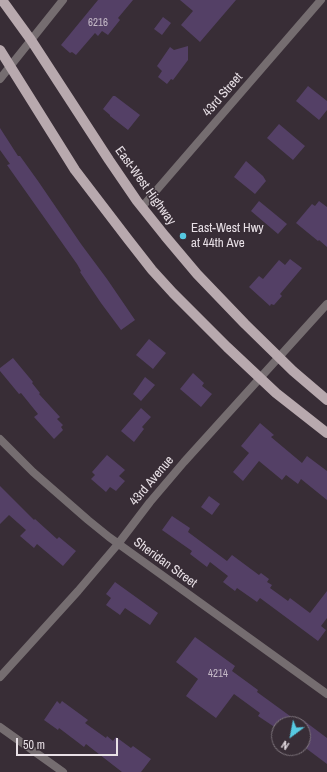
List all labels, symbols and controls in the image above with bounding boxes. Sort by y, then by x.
house number: 6216 [88,16,108,30]
street label: 43rd Street [200,70,246,120]
street label: East-West Highway [111,144,179,228]
place label: East-West Hwy at 44th Ave [191,221,264,252]
marker: East-West Hwy at 44th Ave [178,231,188,241]
street label: 43rd Avenue [127,453,177,509]
street label: Sheridan Street [130,535,200,591]
house number: 4214 [208,667,228,681]
north arrow [271,716,311,756]
scale bar [18,730,120,756]
text: 50 m [23,737,45,753]
text: N [279,738,292,753]

